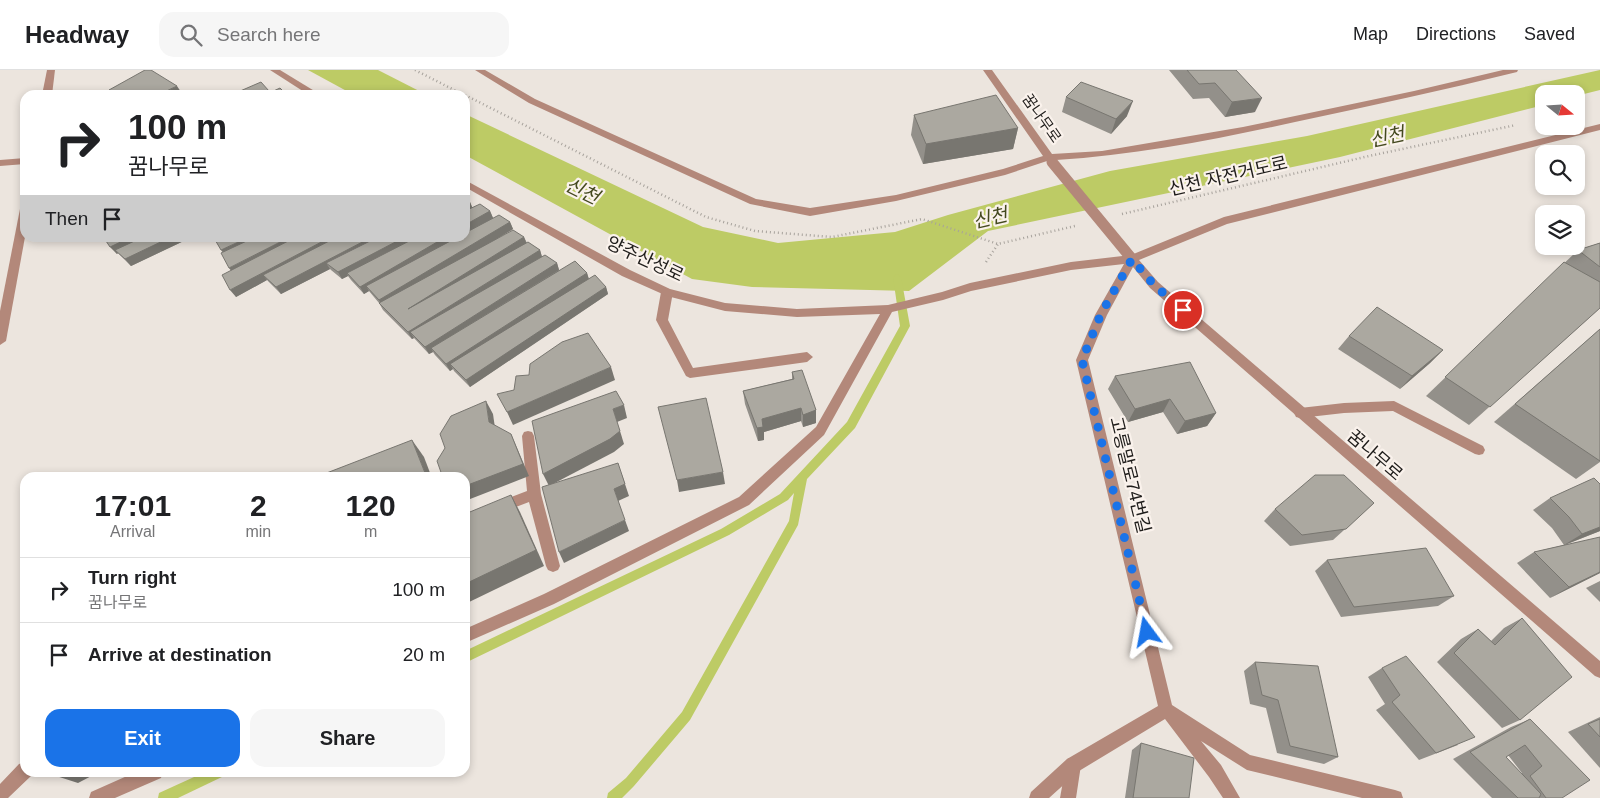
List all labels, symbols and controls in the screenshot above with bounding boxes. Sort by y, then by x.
search box [159,12,509,57]
text: Headway [25,21,129,48]
icon: search [177,21,205,49]
text: Search here [217,24,321,45]
text: Map [1353,24,1388,44]
text: Directions [1416,24,1496,44]
text: Saved [1524,24,1575,44]
north arrow [1535,85,1585,135]
map controls [1535,85,1585,255]
street label: 꿈나무로 [1019,91,1065,145]
text: 100 m [128,107,227,146]
icon: right [45,110,110,175]
water label: 신천 [1368,123,1408,151]
button: search [1535,145,1585,195]
street label: 신천 자전거도로 [1167,153,1289,199]
text: 꿈나무로 [128,154,209,179]
water label: 신천 [562,174,604,209]
water label: 신천 [971,203,1011,232]
icon: arrive [98,205,126,233]
button: layers [1535,205,1585,255]
text: Then [45,208,88,229]
street label: 양주산성로 [603,232,687,286]
pin [1162,289,1204,331]
icon: arrive [1169,296,1197,324]
street label: 고릉말로74번길 [1106,415,1154,535]
street label: 꿈나무로 [1343,426,1407,484]
text: 17:01 [94,489,171,522]
text: 2 [250,489,267,522]
text: 120 [346,489,396,522]
text: Arrival [110,523,155,540]
text: min [245,523,271,540]
text: m [364,523,377,540]
text: Turn right [88,567,176,588]
icon: right [45,576,73,604]
text: 100 m [392,579,445,600]
text: 꿈나무로 [88,594,147,611]
position arrow [1120,605,1172,657]
icon: arrive [45,641,73,669]
text: Arrive at destination [88,644,272,665]
text: 20 m [403,644,445,665]
button: Exit [45,709,240,767]
button: Share [250,709,445,767]

